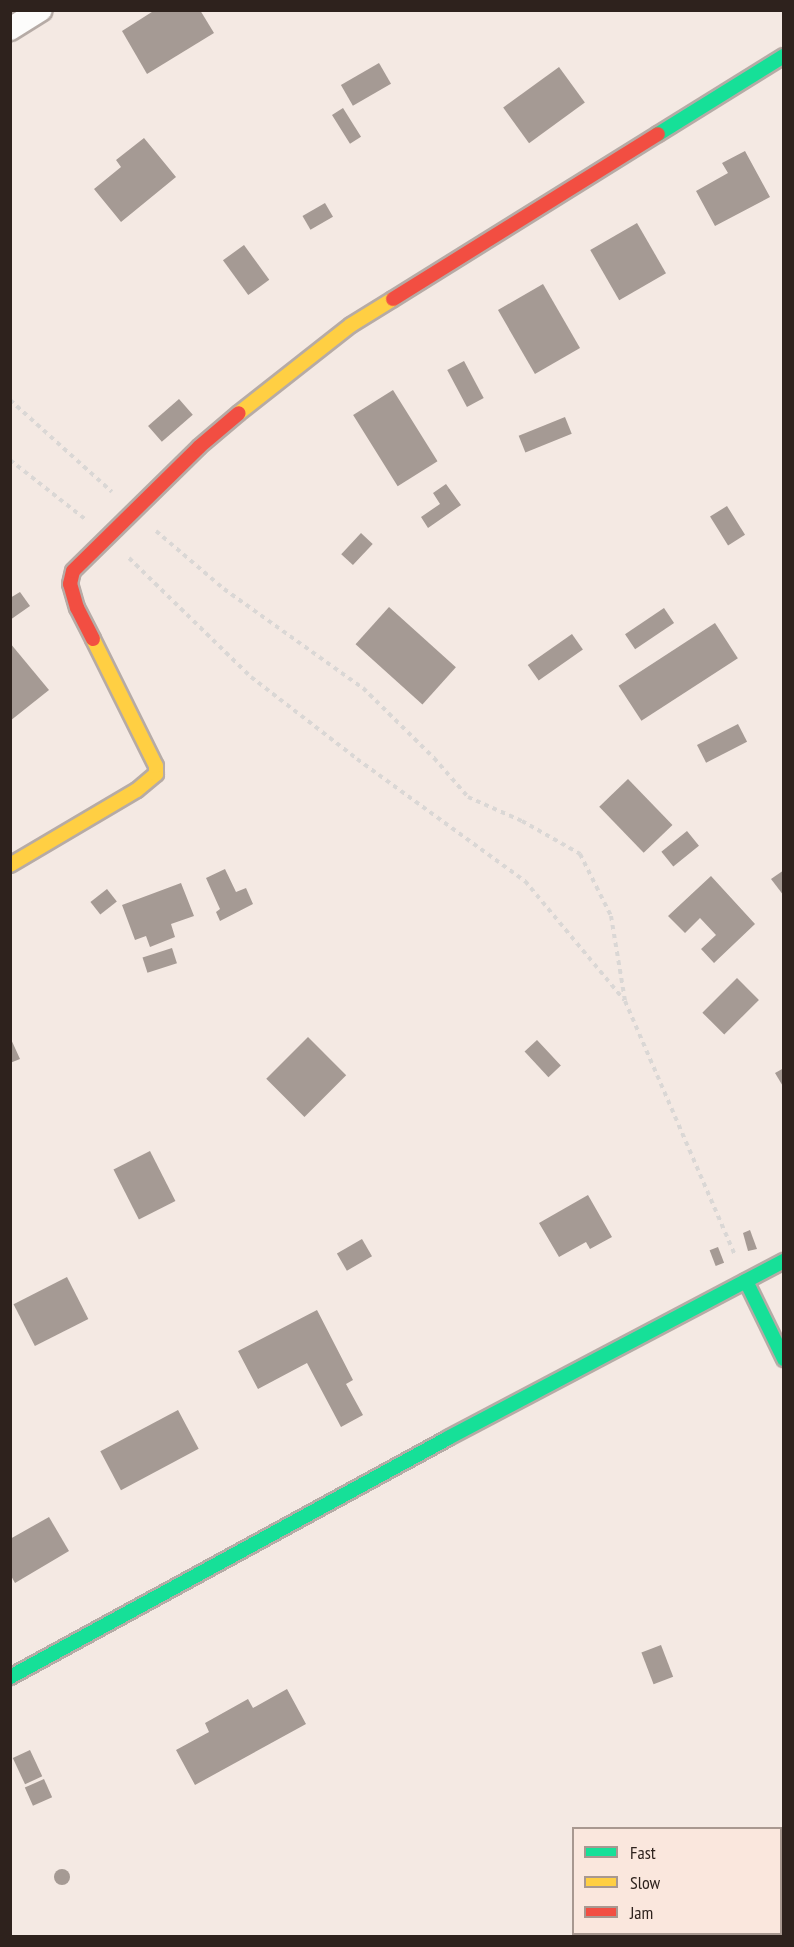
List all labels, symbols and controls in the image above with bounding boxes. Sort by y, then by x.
legend [572,1827,782,1935]
text: Fast [630,1841,656,1864]
text: Slow [630,1871,660,1894]
text: Jam [630,1901,653,1924]

